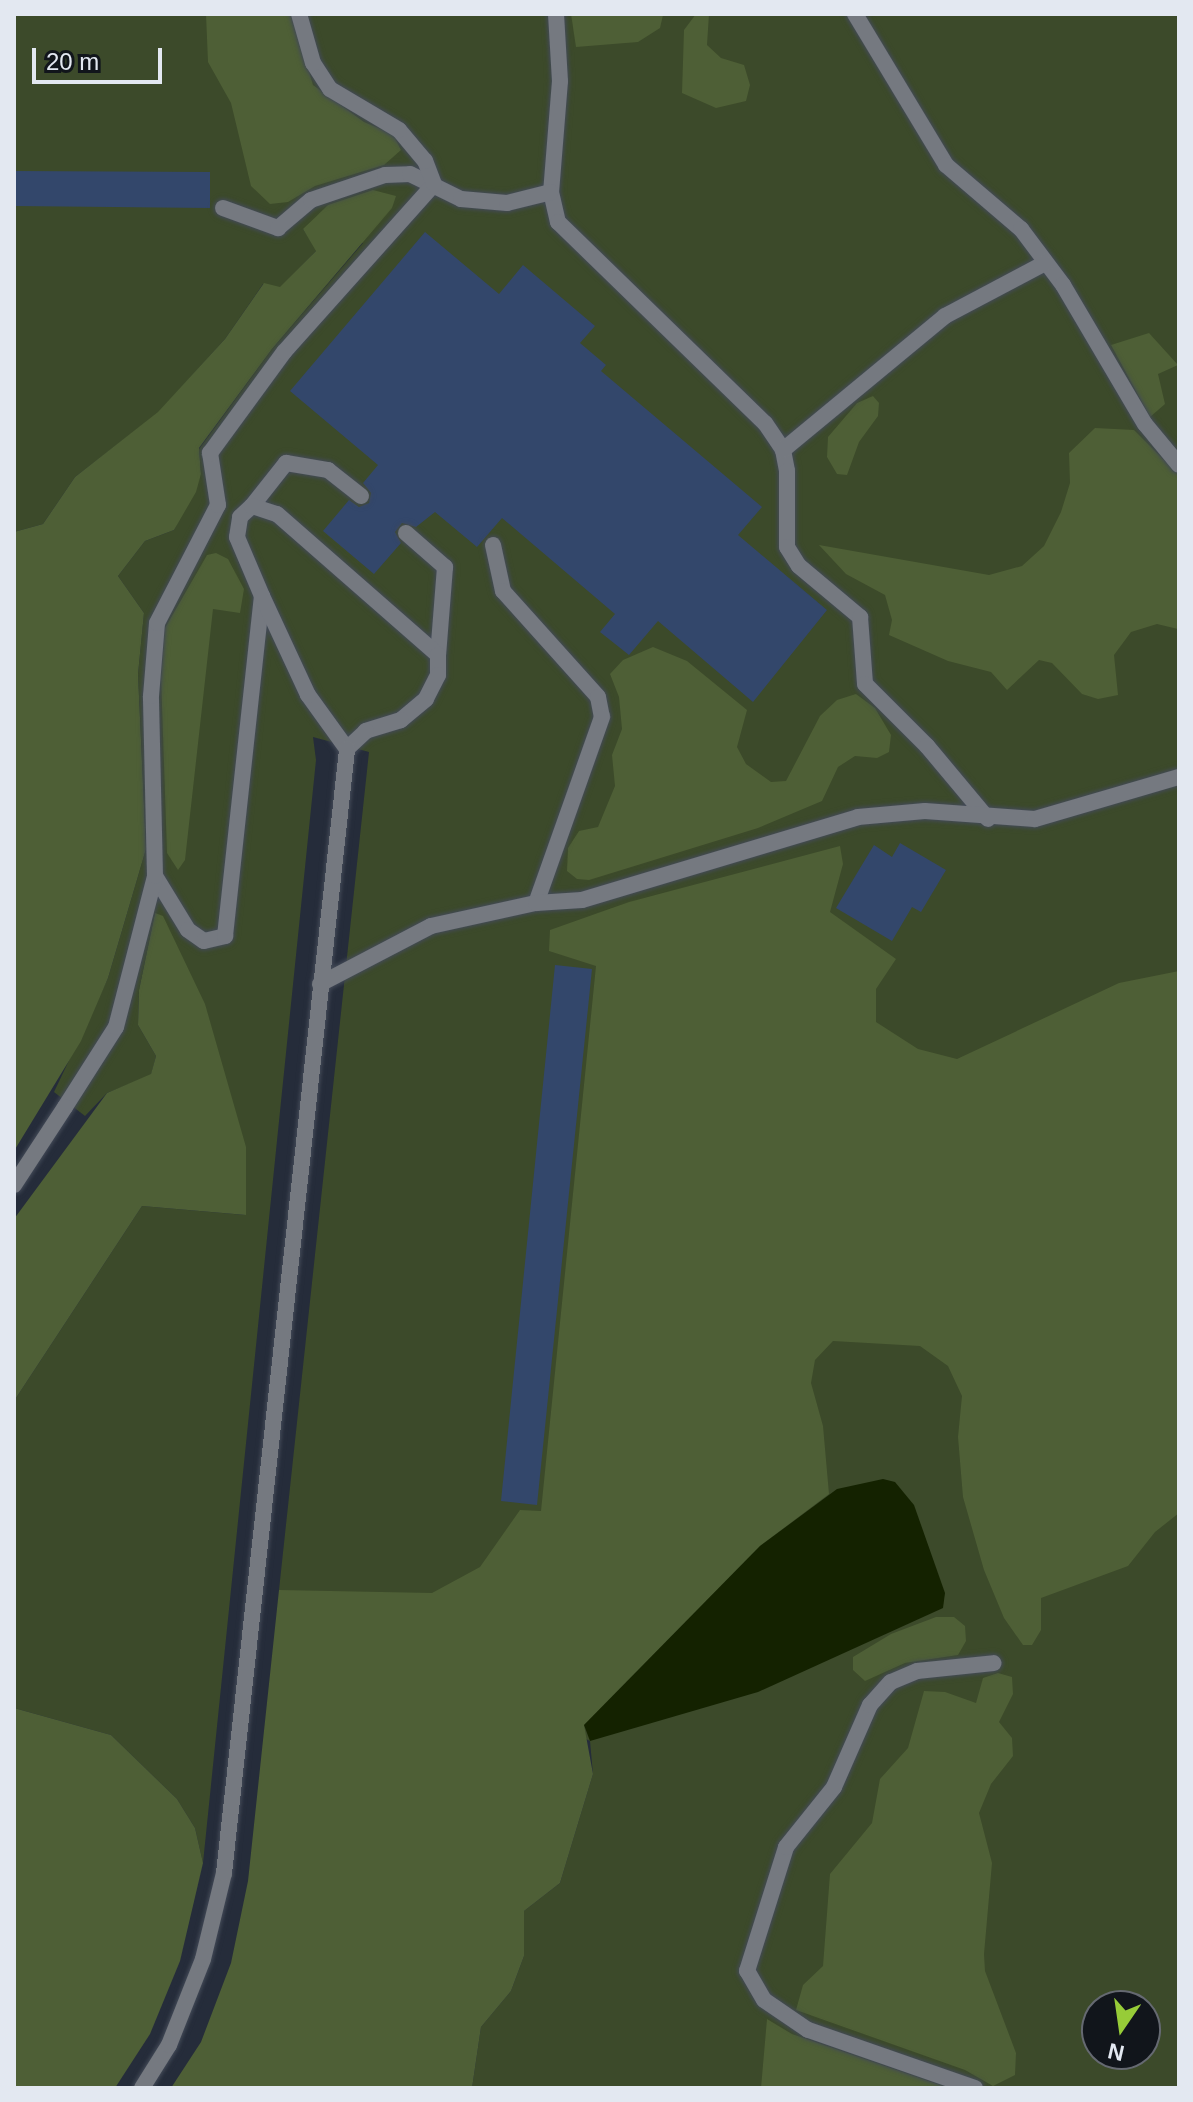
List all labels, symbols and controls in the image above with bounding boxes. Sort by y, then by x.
scale bar [36,32,166,82]
text: 20 m [46,48,99,75]
north arrow [1081,1990,1161,2070]
text: N [1105,2038,1126,2066]

